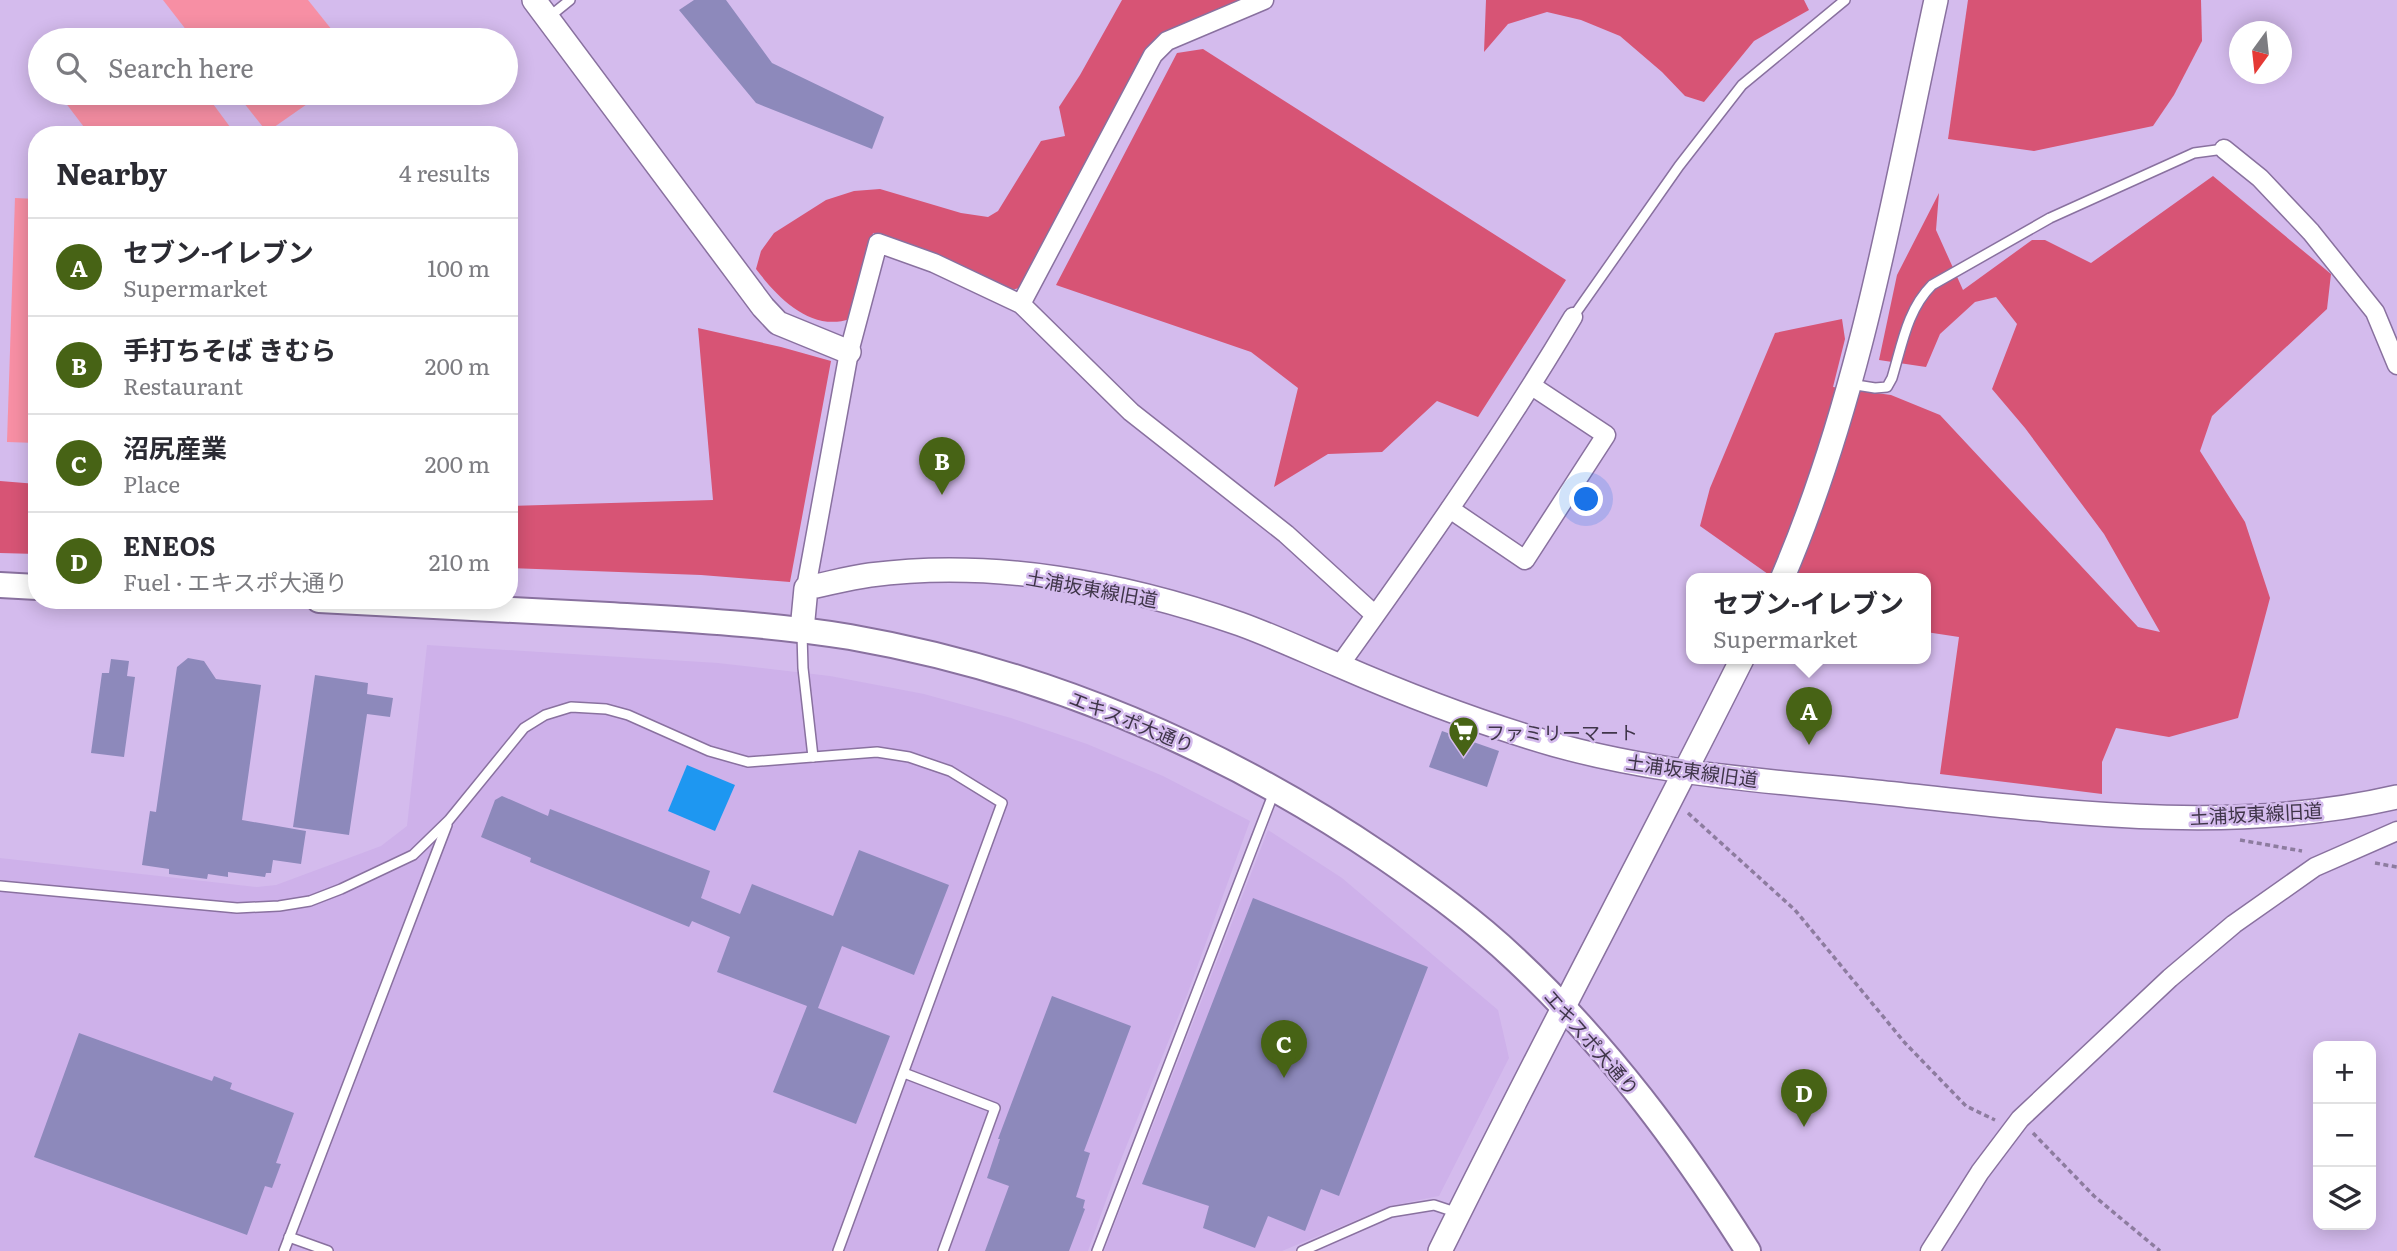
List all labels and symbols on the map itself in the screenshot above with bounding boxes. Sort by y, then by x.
north arrow [2229,21,2292,84]
pin: B [919,437,965,495]
your location [1569,482,1603,516]
street label: 土浦坂東線旧道 [1024,563,1160,613]
street label: エキスポ大通り [1065,683,1199,759]
pin: A [1786,687,1832,745]
supermarket icon: ファミリーマート [1446,715,1480,759]
place label: ファミリーマート [1486,718,1638,746]
street label: 土浦坂東線旧道 [1624,747,1760,793]
street label: 土浦坂東線旧道 [2189,796,2323,830]
street label: エキスポ大通り [1538,983,1646,1101]
pin: C [1261,1020,1307,1078]
pin: D [1781,1069,1827,1127]

